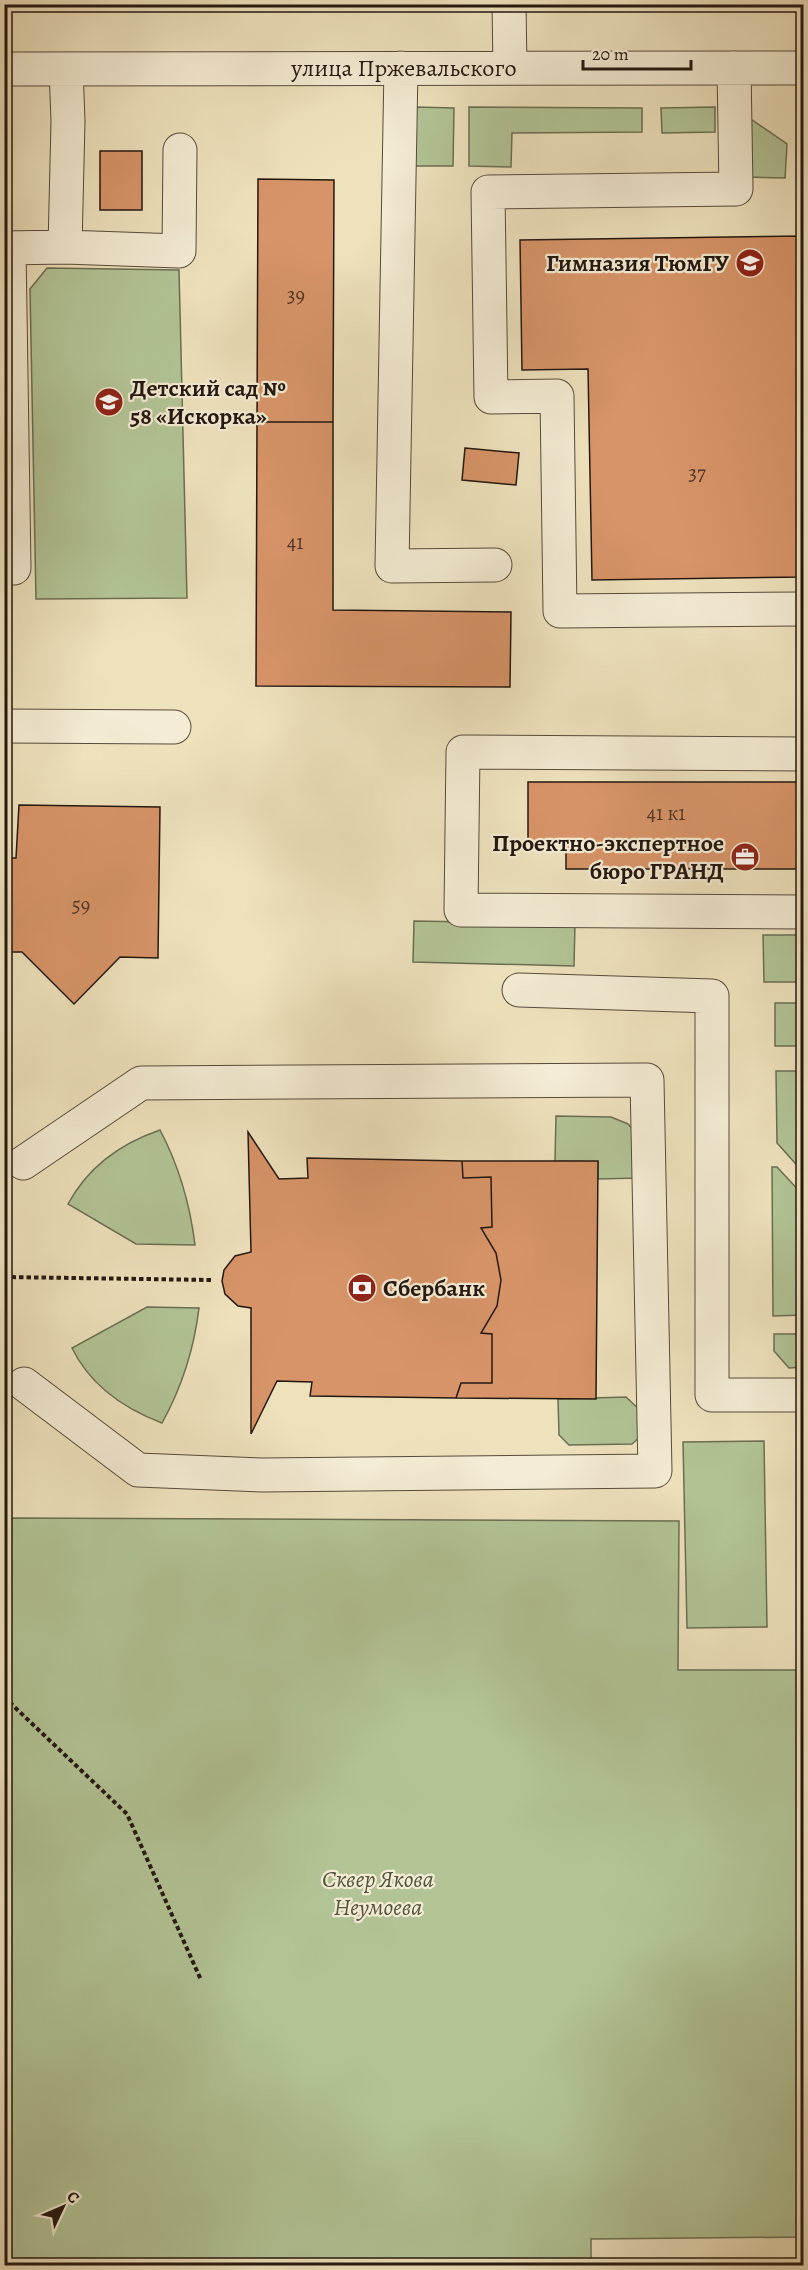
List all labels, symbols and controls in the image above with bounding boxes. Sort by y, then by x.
scale bar [583,33,691,71]
text: 20 m [592,42,629,66]
street label: улица Пржевальского [290,52,517,84]
place label: Гимназия ТюмГУ [546,247,730,279]
school or university icon: Гимназия ТюмГУ [734,247,766,279]
house number: 39 [287,281,305,309]
place label: Детский сад № 58 «Искорка» [130,372,286,432]
school or university icon: Детский сад № 58 «Искорка» [93,386,125,418]
house number: 37 [688,459,706,487]
house number: 41 [287,528,303,556]
house number: 41 к1 [647,799,685,827]
place label: Проектно-экспертное бюро ГРАНД [492,827,724,887]
office icon: Проектно-экспертное бюро ГРАНД [729,841,761,873]
house number: 59 [72,891,90,919]
bank icon: Сбербанк [346,1272,378,1304]
place label: Сбербанк [383,1272,485,1304]
park label: Сквер Якова Неумоева [322,1863,434,1923]
north arrow [33,2177,93,2237]
text: С [62,2186,85,2209]

